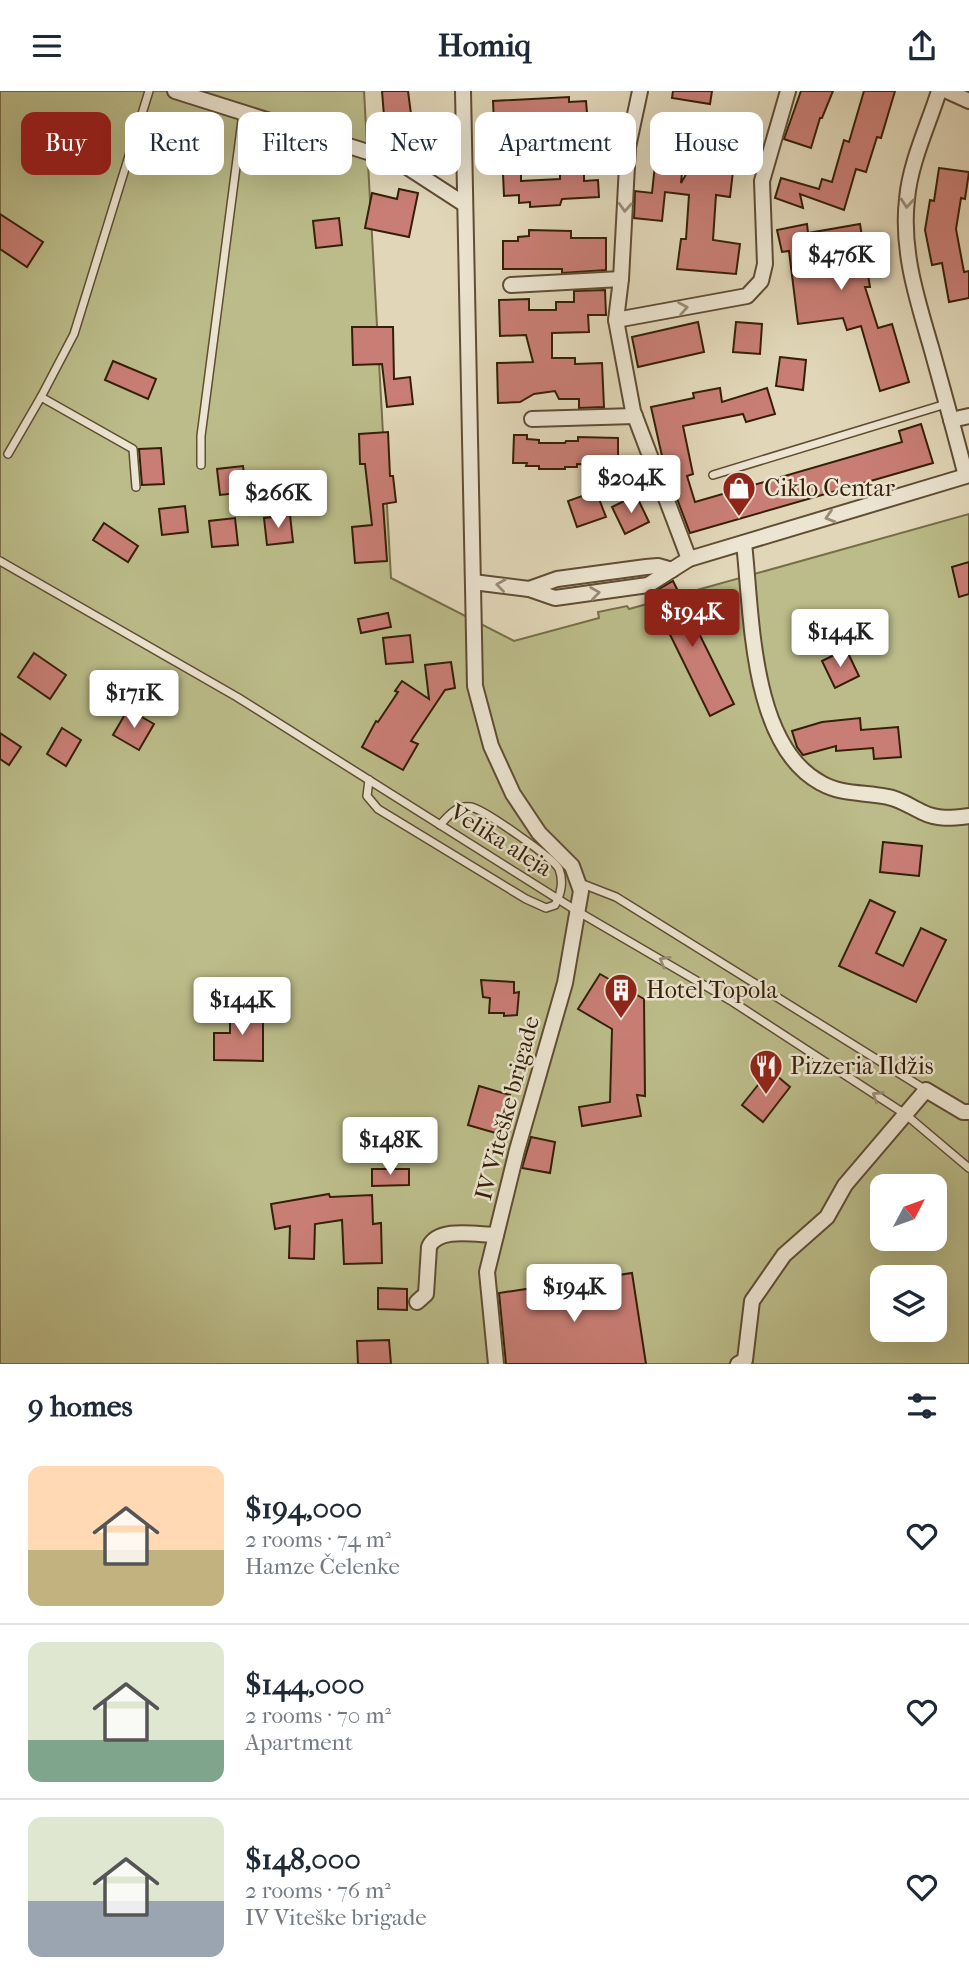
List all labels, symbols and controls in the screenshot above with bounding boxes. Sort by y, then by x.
icon: menu [28,27,66,65]
text: Homiq [438,27,531,64]
icon: share [903,27,941,65]
chip: Buy [21,112,111,175]
chip: Rent [125,112,224,175]
chip: Filters [238,112,352,175]
chip: New [366,112,461,175]
chip: Apartment [475,112,636,175]
chip: House [650,112,763,175]
one-way arrow [900,198,915,209]
one-way arrow [617,202,632,213]
pin: $476K [792,233,890,292]
text: $476K [808,241,874,268]
one-way arrow [677,301,689,316]
pin: $204K [582,455,680,515]
text: $204K [597,464,665,491]
shop icon: Ciklo Centar [720,469,758,518]
pin: $266K [229,471,327,530]
place label: Ciklo Centar [764,474,896,502]
text: $266K [245,479,311,506]
one-way arrow [825,508,837,523]
one-way arrow [495,578,507,593]
one-way arrow [589,585,601,600]
pin: $194K [643,589,741,649]
text: $194K [660,598,724,625]
pin: $144K [791,609,889,669]
text: $144K [808,618,872,645]
pin: $171K [85,671,183,730]
text: $171K [106,679,162,706]
street label: Velika aleja [444,797,558,883]
one-way arrow [659,957,672,970]
building icon: Hotel Topola [602,971,640,1020]
place label: Hotel Topola [646,976,779,1004]
pin: $144K [193,977,291,1037]
text: $144K [210,986,274,1013]
street label: IV Viteške brigade [469,1013,545,1203]
restaurant icon: Pizzeria Ildžis [747,1047,785,1096]
place label: Pizzeria Ildžis [790,1052,934,1080]
one-way arrow [872,1092,885,1104]
pin: $148K [341,1117,439,1177]
text: $148K [359,1126,421,1153]
north arrow [870,1174,947,1251]
map controls [870,1174,947,1342]
pin: $194K [525,1265,623,1324]
button: layers [870,1265,947,1342]
text: $194K [542,1273,606,1300]
icon: filters [903,1387,941,1425]
text: 9 homes [28,1389,133,1424]
text: $194,000 [245,1491,362,1526]
icon: home [84,1494,168,1578]
icon: heart [903,1517,941,1555]
text: 2 rooms · 74 m² [245,1526,391,1553]
text: Hamze Čelenke [245,1553,400,1580]
text: $144,000 [245,1667,364,1702]
icon: home [84,1670,168,1754]
icon: heart [903,1693,941,1731]
text: 2 rooms · 70 m² [245,1702,391,1729]
text: Apartment [245,1729,353,1756]
text: $148,000 [245,1842,361,1877]
icon: home [84,1845,168,1929]
icon: heart [903,1868,941,1906]
text: 2 rooms · 76 m² [245,1877,391,1904]
text: IV Viteške brigade [245,1904,427,1931]

